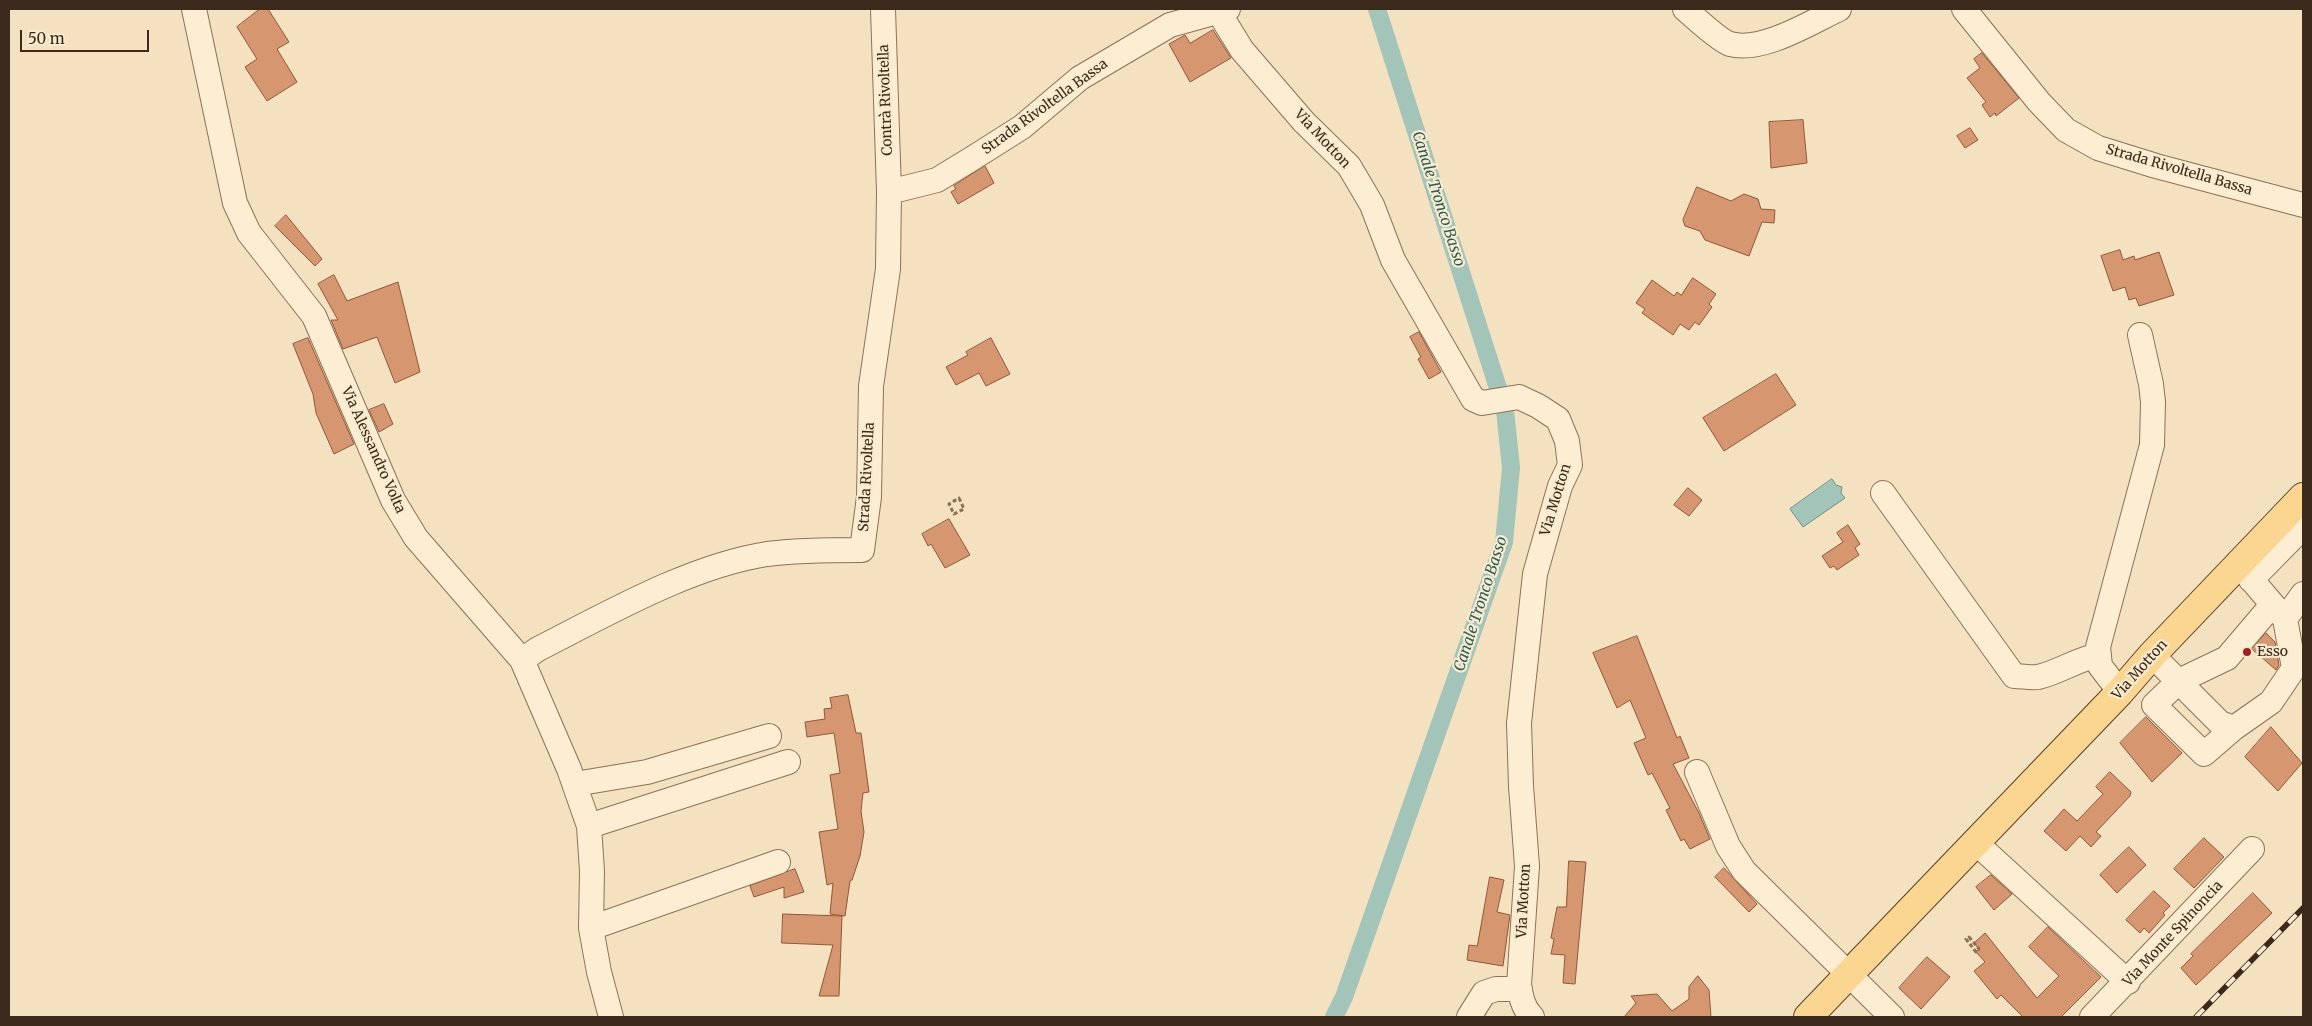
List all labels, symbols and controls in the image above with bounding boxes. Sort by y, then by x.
scale bar [22,20,151,52]
text: 50 m [28,29,65,48]
street label: Contrà Rivoltella [876,44,896,156]
street label: Strada Rivoltella Bassa [979,56,1111,158]
street label: Via Motton [1290,106,1354,172]
water label: Canale Tronco Basso [1408,129,1468,269]
street label: Strada Rivoltella Bassa [2104,141,2254,199]
street label: Via Alessandro Volta [338,384,408,516]
street label: Strada Rivoltella [856,422,878,532]
street label: Via Motton [1537,462,1575,538]
water label: Canale Tronco Basso [1451,534,1511,674]
street label: Via Motton [2109,637,2171,703]
place label: Esso [2257,644,2288,660]
marker: Esso [2241,646,2253,658]
street label: Via Motton [1514,863,1534,939]
street label: Via Monte Spinoncia [2120,878,2226,990]

